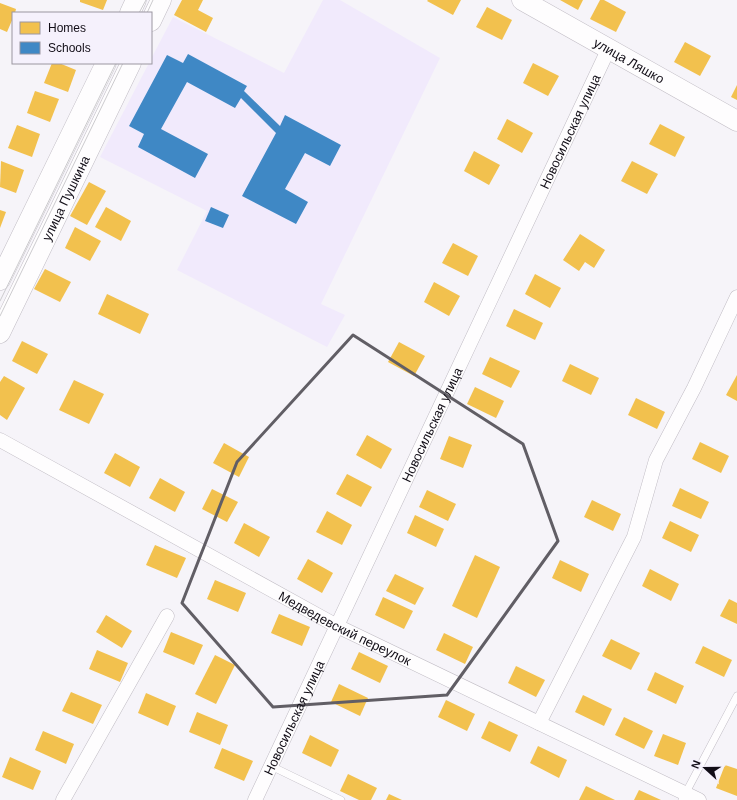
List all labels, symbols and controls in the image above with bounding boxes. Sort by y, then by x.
legend [12,12,152,64]
text: Homes [48,21,86,35]
street label: улица Ляшко [591,35,667,86]
text: Schools [48,41,91,55]
street label: Новосильская улица [536,71,603,191]
street label: улица Пушкина [38,152,93,243]
street label: Новосильская улица [398,364,465,484]
street label: Медведевский переулок [276,588,414,668]
street label: Новосильская улица [260,657,327,777]
north arrow [685,748,725,788]
text: N [689,759,703,770]

